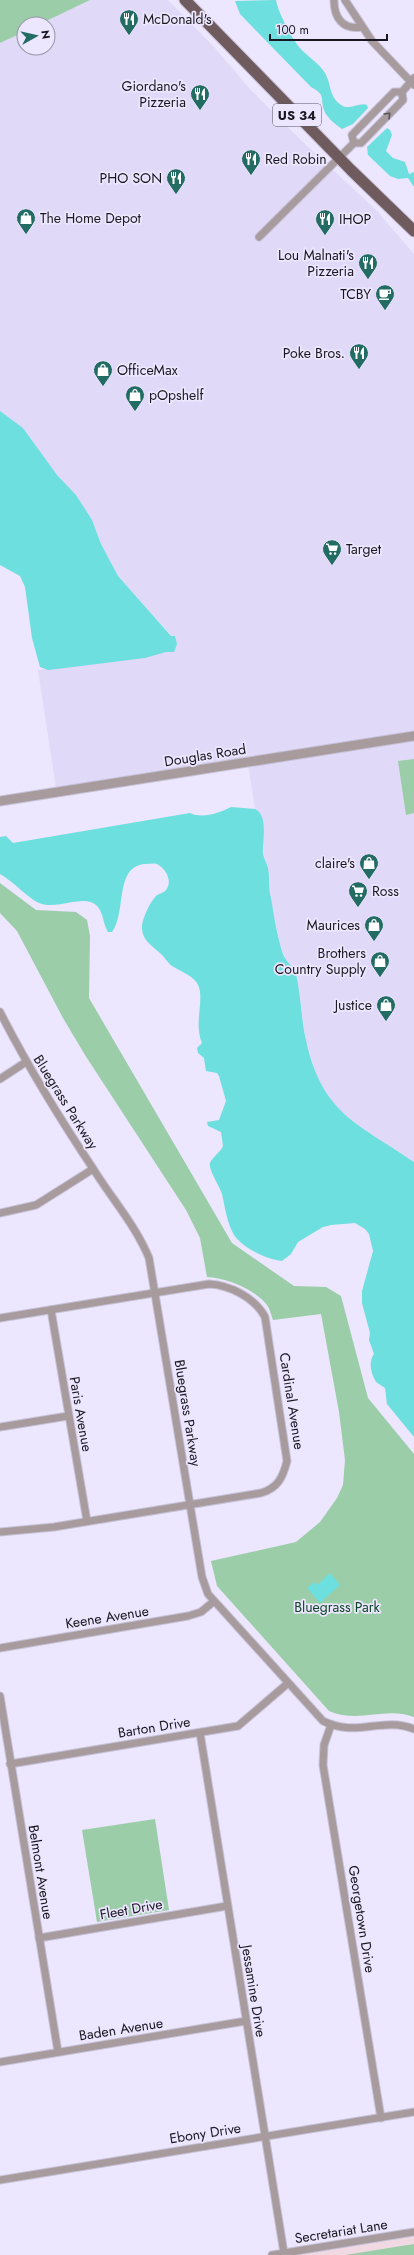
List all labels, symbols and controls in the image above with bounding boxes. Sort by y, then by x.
restaurant icon: McDonald's [118,8,140,36]
place label: McDonald's [143,9,212,29]
north arrow [16,16,56,56]
scale bar [270,16,387,42]
text: 100 m [276,21,309,39]
text: N [37,29,54,40]
place label: Giordano's Pizzeria [122,76,186,112]
restaurant icon: Giordano's Pizzeria [189,83,211,111]
road number: US 34 [273,104,321,126]
one-way arrow [383,112,391,120]
restaurant icon: Red Robin [240,148,262,176]
place label: Red Robin [265,149,327,169]
restaurant icon: PHO SON [165,167,187,195]
place label: PHO SON [99,168,162,188]
shop icon: The Home Depot [15,207,37,235]
place label: The Home Depot [40,208,142,228]
restaurant icon: IHOP [314,208,336,236]
place label: IHOP [339,209,371,229]
place label: Lou Malnati's Pizzeria [278,245,354,281]
restaurant icon: Lou Malnati's Pizzeria [357,252,379,280]
cafe icon: TCBY [374,283,396,311]
place label: TCBY [340,284,371,304]
restaurant icon: Poke Bros. [348,342,370,370]
place label: Poke Bros. [283,343,345,363]
shop icon: OfficeMax [92,359,114,387]
place label: OfficeMax [117,360,178,380]
shop icon: pOpshelf [124,384,146,412]
place label: pOpshelf [149,385,204,405]
supermarket icon: Target [321,538,343,566]
place label: Target [346,539,382,559]
street label: Douglas Road [163,739,247,771]
shop icon: claire's [358,852,380,880]
place label: claire's [315,853,355,873]
supermarket icon: Ross [347,880,369,908]
place label: Ross [372,881,399,901]
shop icon: Maurices [363,914,385,942]
place label: Maurices [307,915,360,935]
place label: Brothers Country Supply [275,943,367,979]
shop icon: Brothers Country Supply [369,950,391,978]
shop icon: Justice [375,994,397,1022]
place label: Justice [333,995,372,1015]
street label: Bluegrass Parkway [29,1051,104,1154]
street label: Cardinal Avenue [274,1351,310,1451]
street label: Bluegrass Parkway [170,1358,206,1469]
street label: Paris Avenue [65,1375,97,1453]
park label: Bluegrass Park [294,1597,381,1617]
street label: Keene Avenue [64,1601,150,1633]
street label: Barton Drive [116,1711,192,1743]
street label: Belmont Avenue [24,1823,58,1921]
street label: Georgetown Drive [344,1864,380,1974]
street label: Fleet Drive [98,1894,164,1924]
street label: Jessamine Drive [237,1942,271,2039]
street label: Baden Avenue [78,2012,164,2046]
street label: Ebony Drive [168,2117,242,2149]
street label: Secretariat Lane [293,2214,389,2248]

